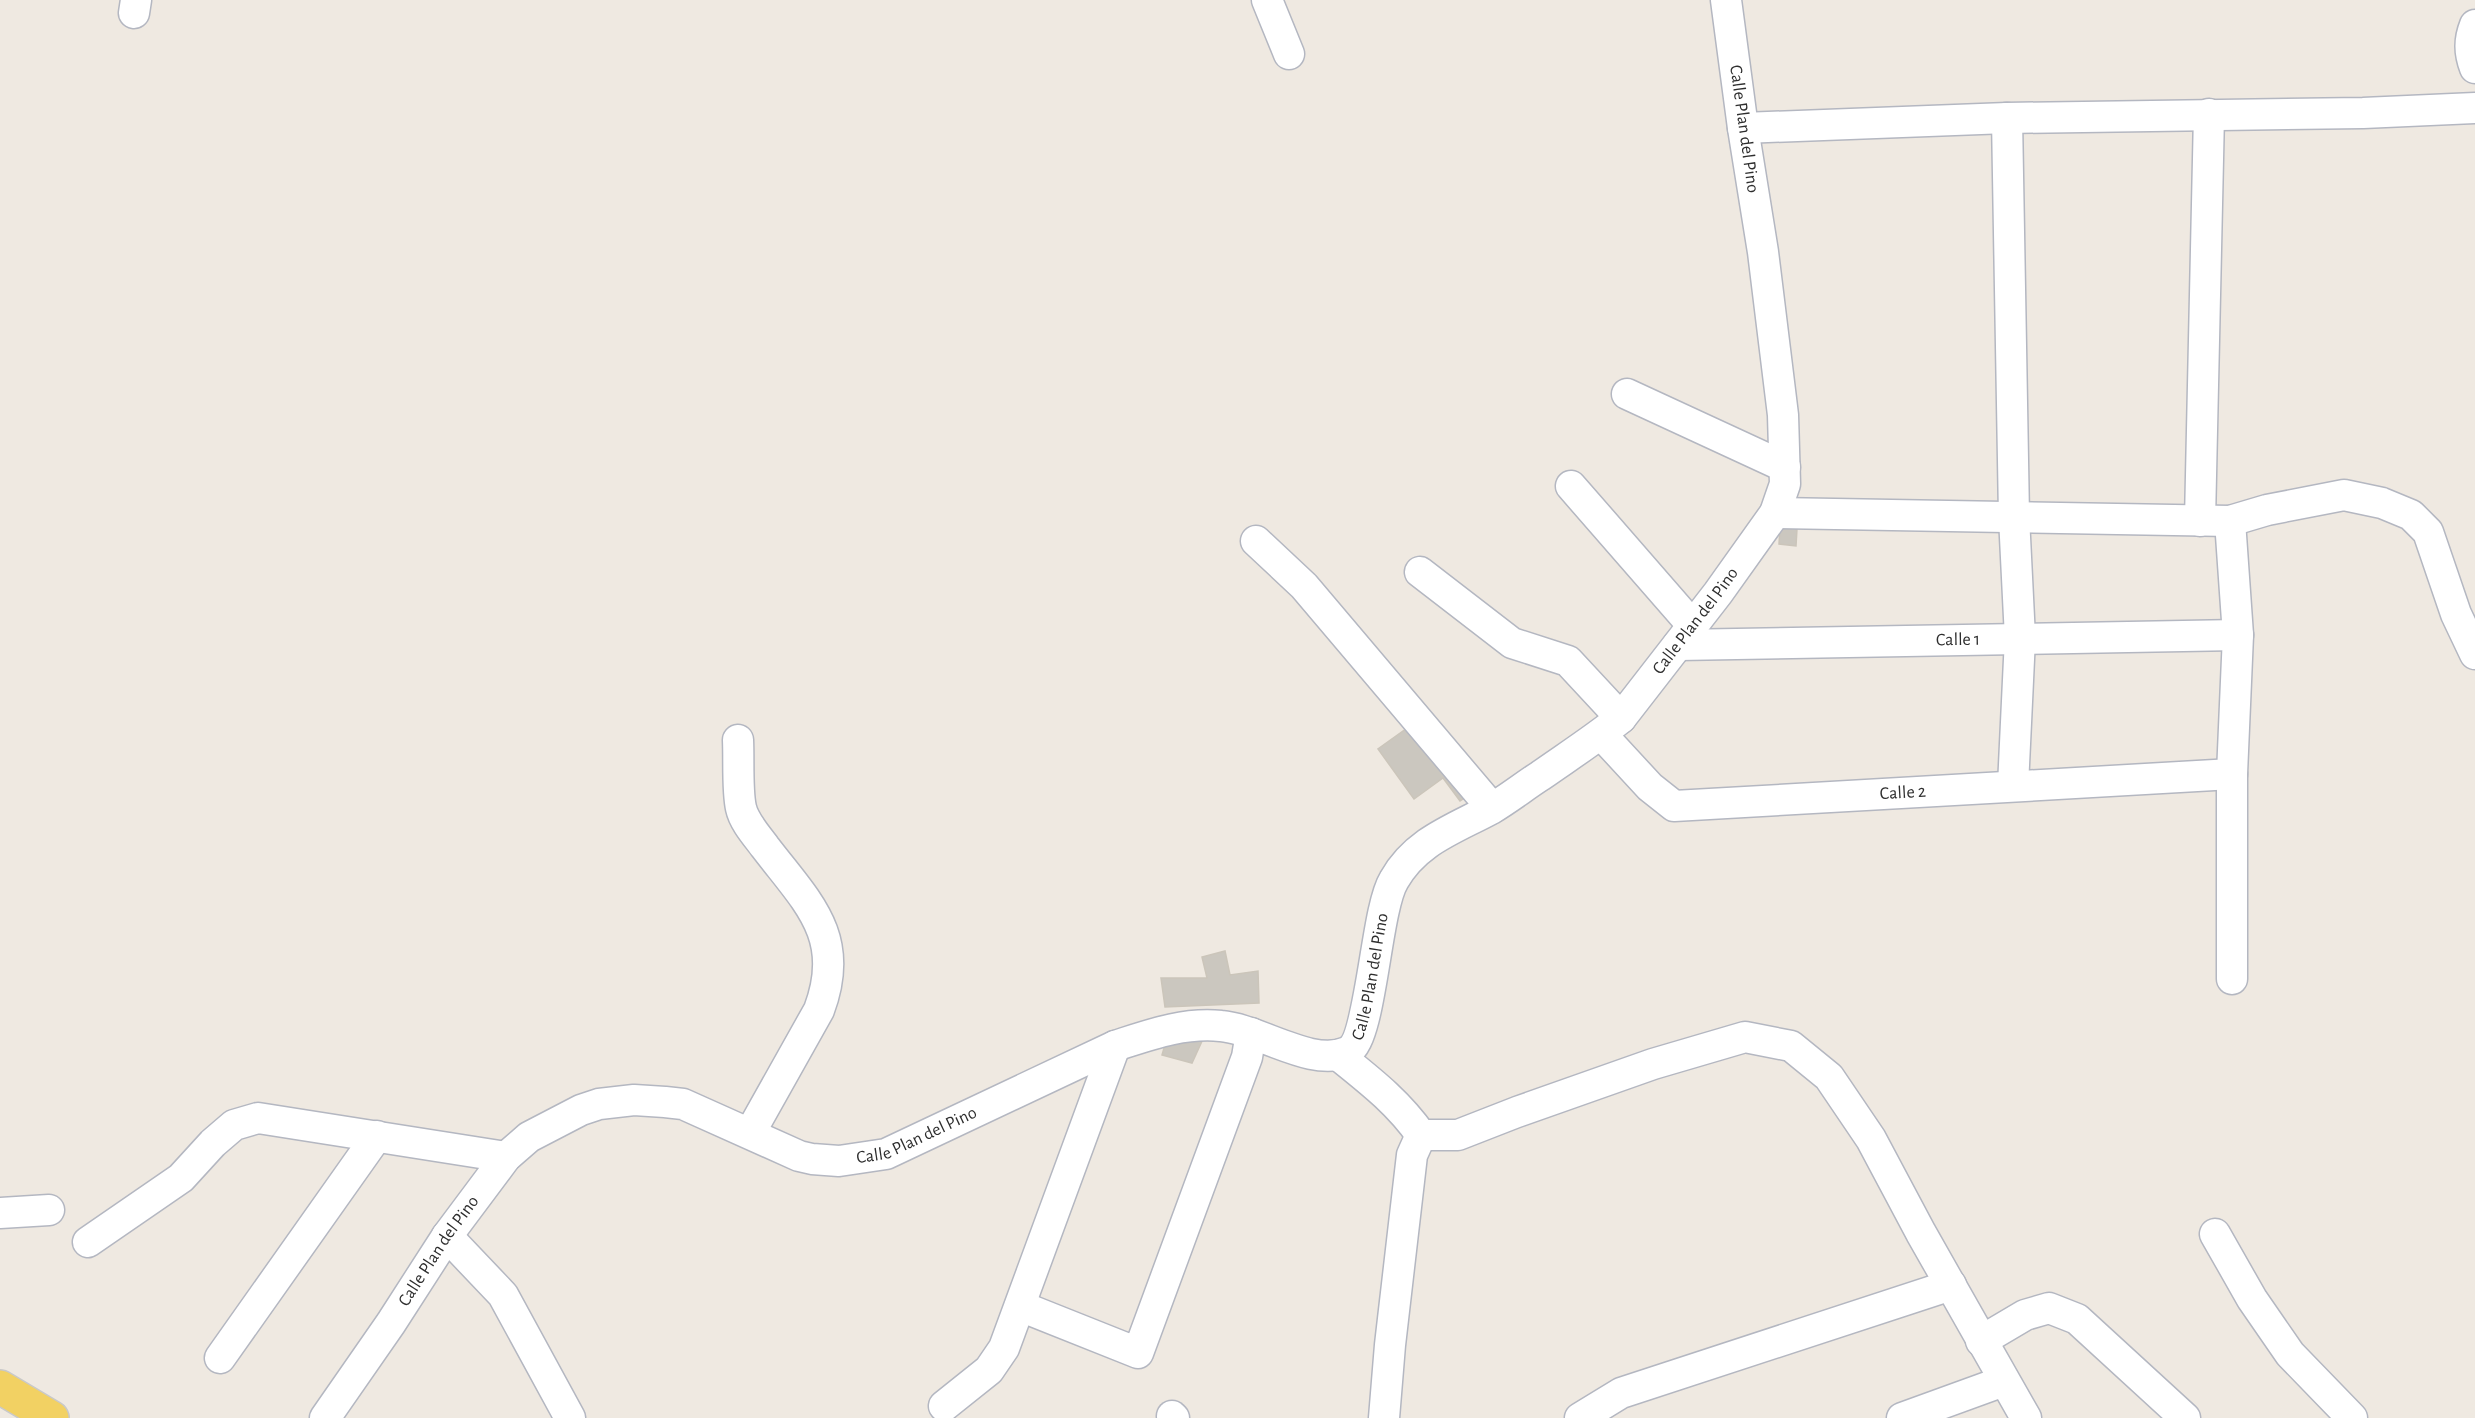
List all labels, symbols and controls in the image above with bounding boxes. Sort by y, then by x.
street label: Calle Plan del Pino [1726,64,1762,194]
street label: Calle Plan del Pino [1649,564,1742,678]
street label: Calle 1 [1936,631,1980,649]
street label: Calle 2 [1879,783,1926,803]
street label: Calle Plan del Pino [1349,911,1392,1043]
street label: Calle Plan del Pino [855,1103,980,1167]
street label: Calle Plan del Pino [395,1193,483,1310]

